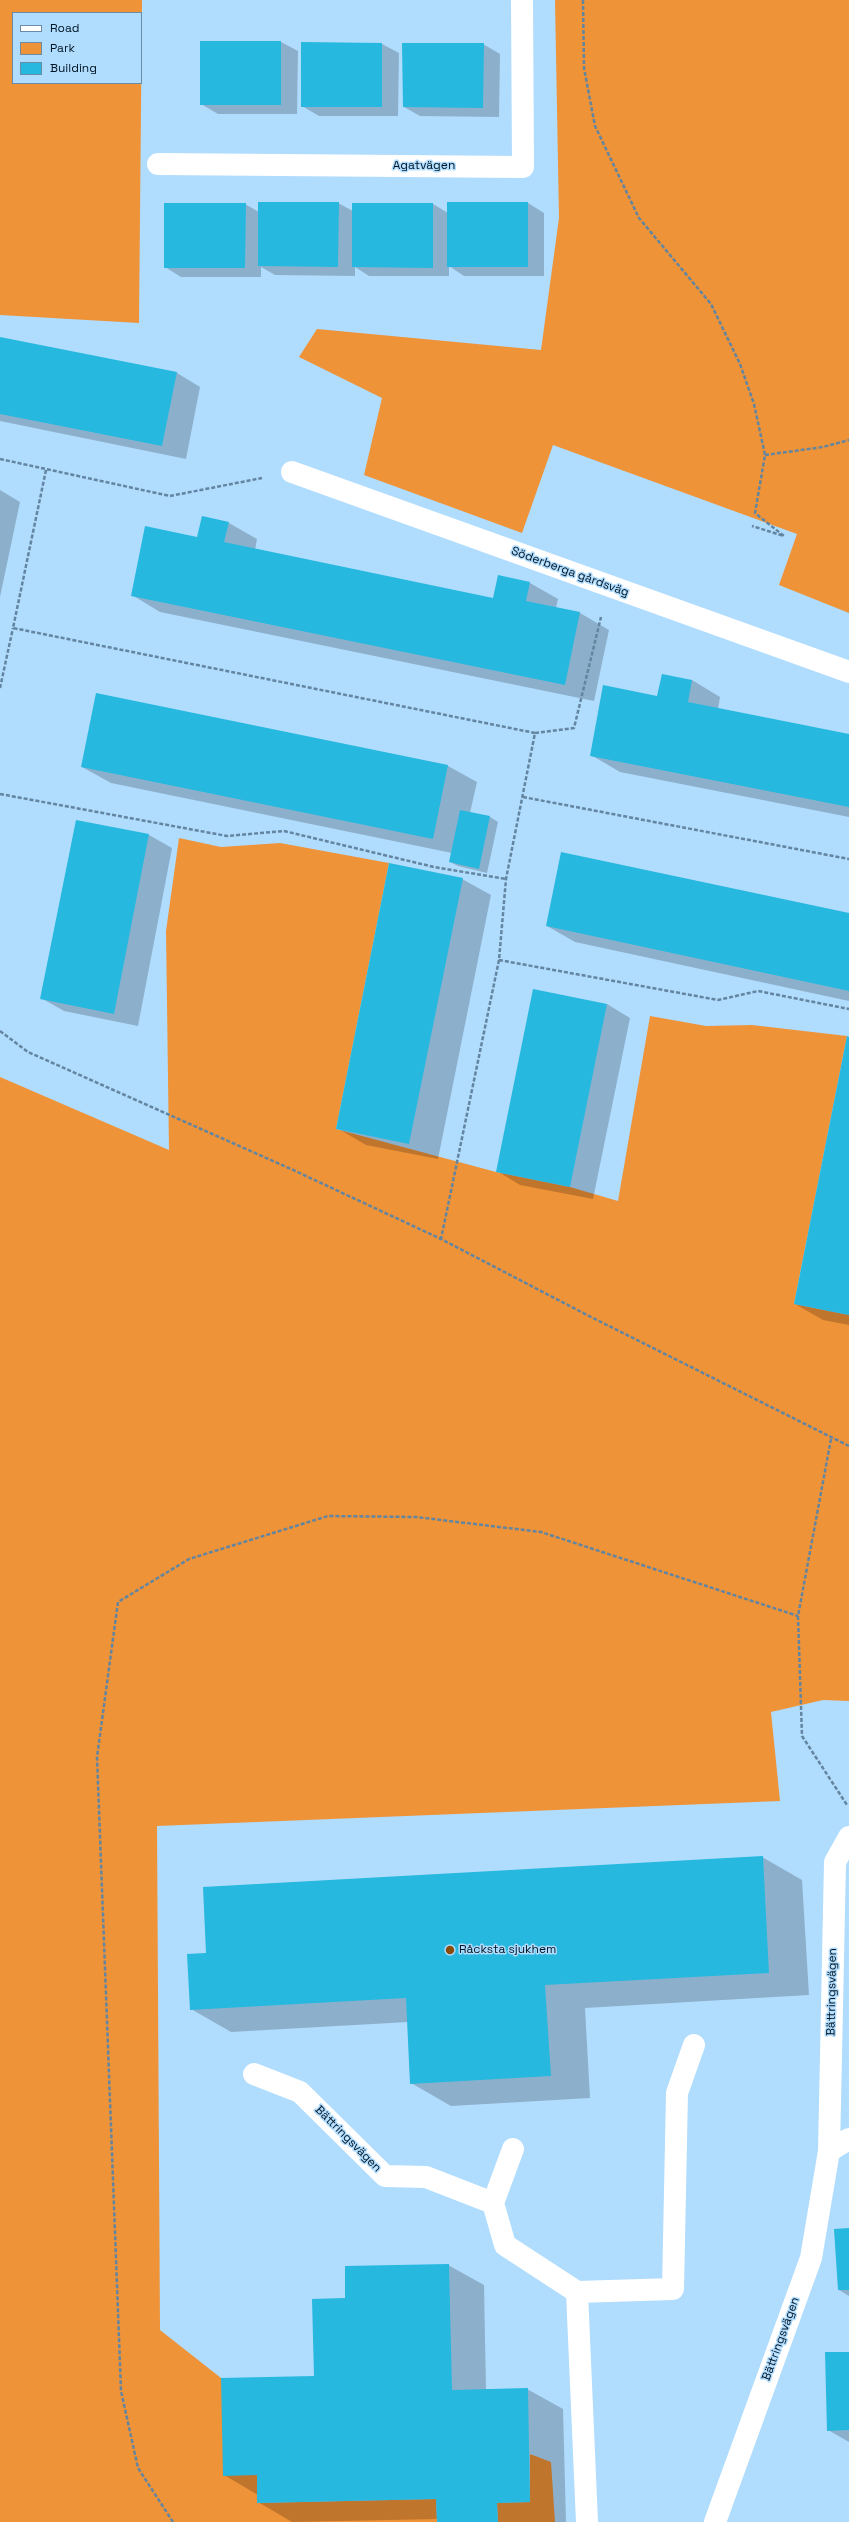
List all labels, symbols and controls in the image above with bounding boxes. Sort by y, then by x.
legend [12,12,142,84]
text: Road [50,20,79,36]
text: Park [50,40,75,56]
text: Building [50,60,97,76]
street label: Agatvägen [393,159,455,173]
street label: Söderberga gårdsväg [509,544,631,600]
place label: Råcksta sjukhem [459,1943,556,1957]
marker: Råcksta sjukhem [444,1944,456,1956]
street label: Bättringsvägen [824,1948,840,2036]
street label: Bättringsvägen [312,2103,384,2175]
street label: Bättringsvägen [759,2295,803,2383]

